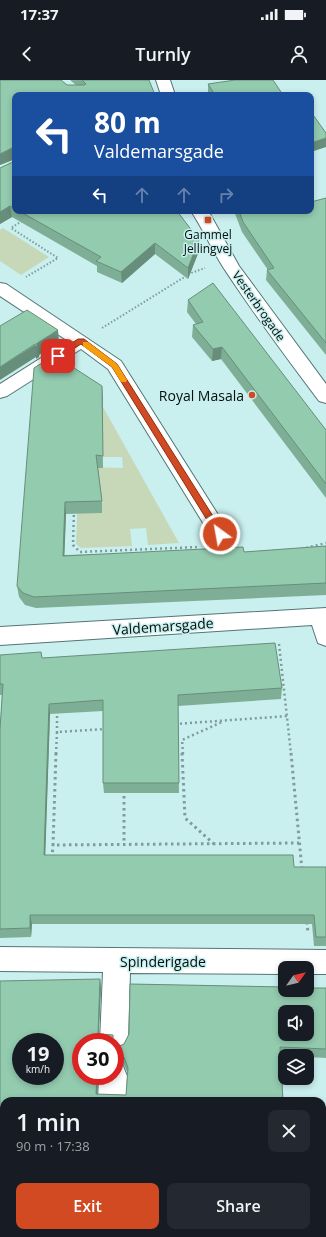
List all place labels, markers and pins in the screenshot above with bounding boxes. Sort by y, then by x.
marker: Gammel Jellingvej [203,215,213,225]
place label: Gammel Jellingvej [183,226,232,257]
pin [41,339,75,373]
place label: Royal Masala [159,386,244,405]
marker: Royal Masala [247,390,257,400]

